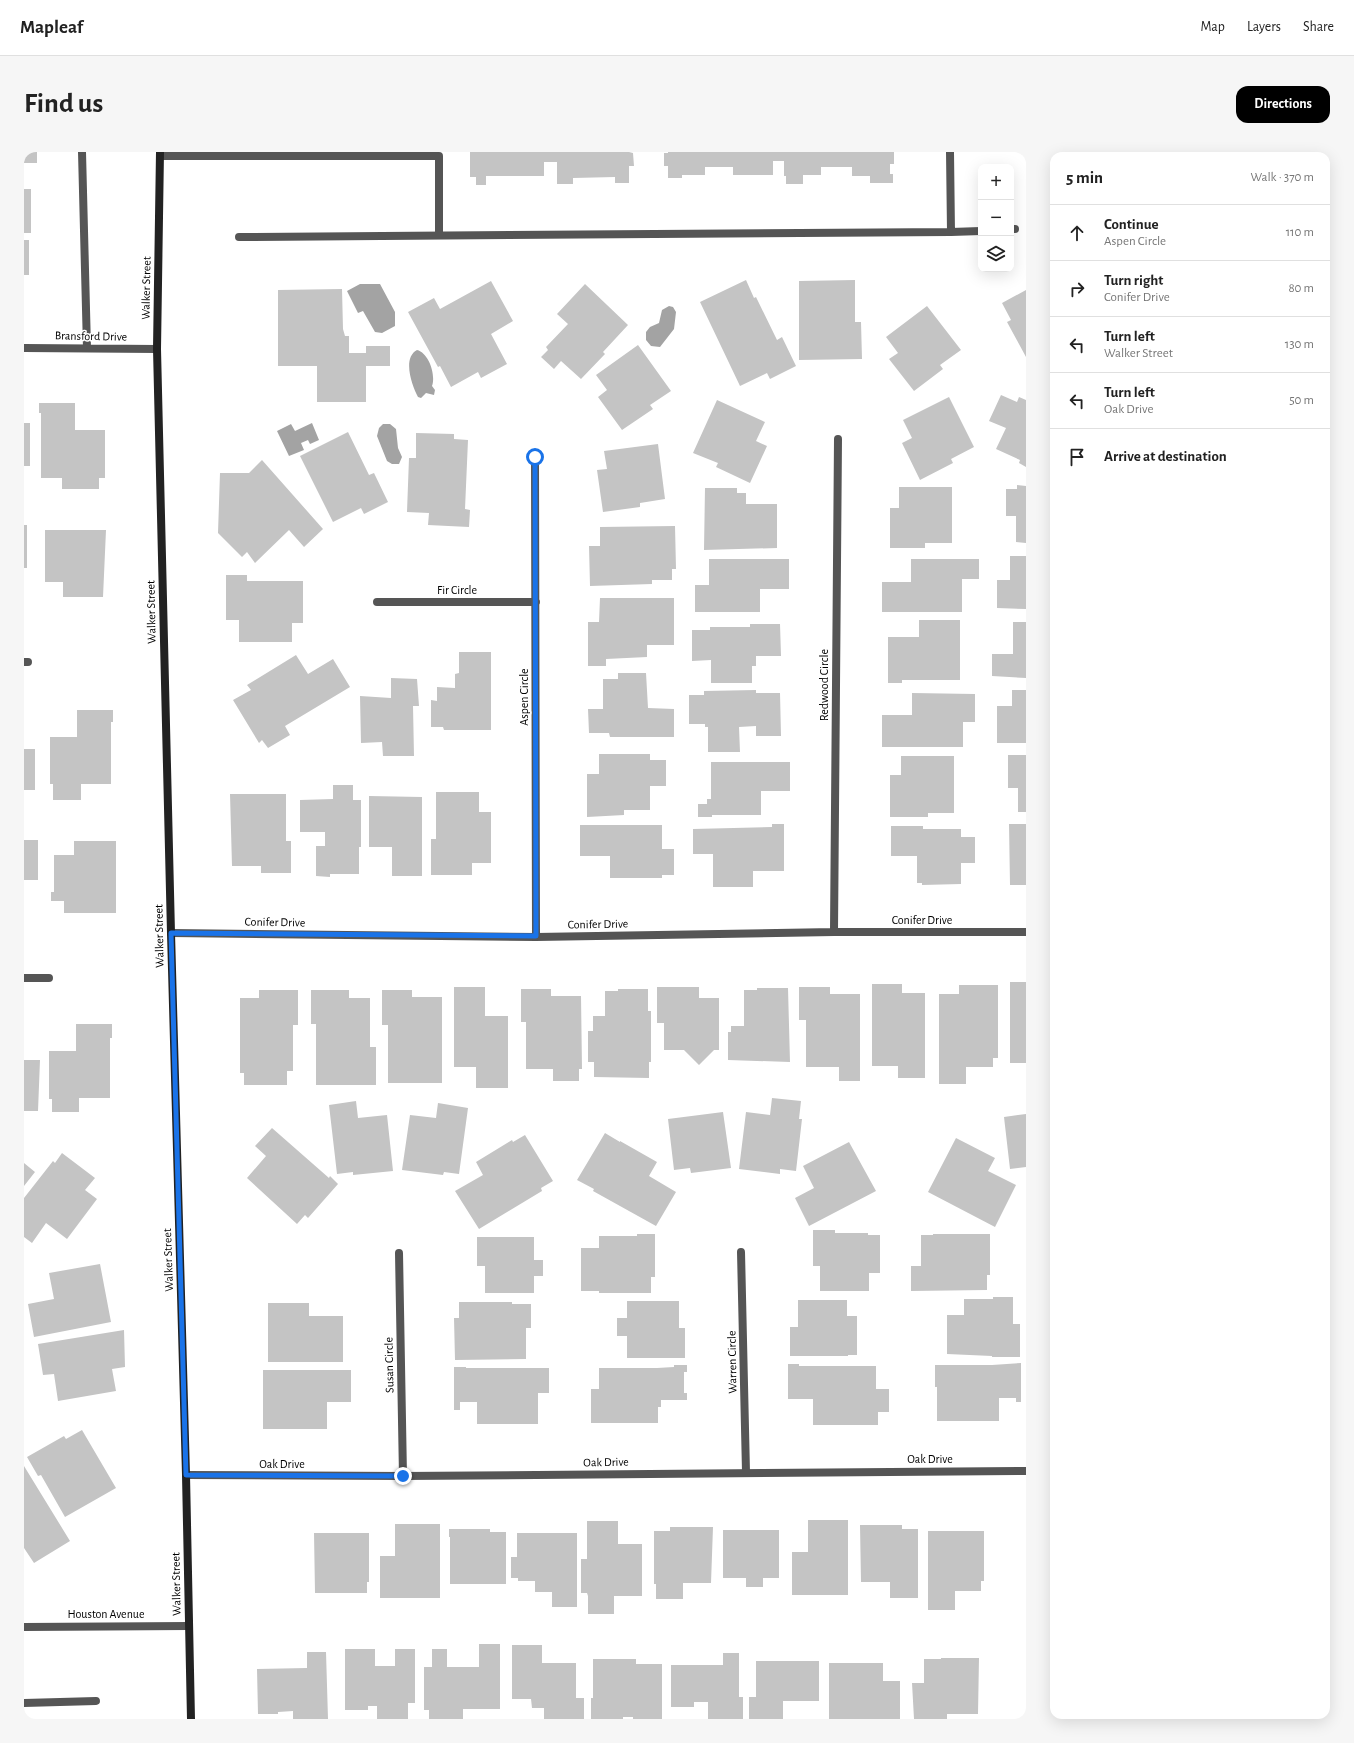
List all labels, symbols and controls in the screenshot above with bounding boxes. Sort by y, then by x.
text: Mapleaf [20,18,83,37]
text: Map [1200,20,1225,34]
text: Layers [1247,20,1281,34]
text: Share [1303,20,1334,34]
button: Directions [1236,86,1330,123]
text: Find us [24,90,103,118]
map controls [978,164,1014,272]
button: + [978,164,1014,200]
text: 5 min [1066,169,1103,186]
text: Walk · 370 m [1250,171,1314,184]
button: − [978,200,1014,236]
text: Continue [1104,217,1159,232]
icon: ahead [1066,222,1088,244]
text: 110 m [1286,226,1314,239]
text: Aspen Circle [1104,235,1166,248]
button: layers [978,236,1014,272]
street label: Walker Street [139,256,153,320]
text: Turn right [1104,273,1163,288]
icon: right [1066,278,1088,300]
text: 80 m [1288,282,1314,295]
text: Conifer Drive [1104,291,1170,304]
street label: Bransford Drive [55,329,127,343]
text: Turn left [1104,329,1155,344]
icon: left [1066,334,1088,356]
text: 130 m [1285,338,1314,351]
text: Walker Street [1104,347,1173,360]
text: Turn left [1104,385,1155,400]
icon: left [1066,390,1088,412]
text: 50 m [1289,394,1314,407]
text: Oak Drive [1104,403,1153,416]
icon: arrive [1066,446,1088,468]
route start [526,448,544,466]
text: Arrive at destination [1104,449,1227,464]
street label: Walker Street [144,580,158,644]
street label: Fir Circle [437,584,477,596]
street label: Redwood Circle [818,649,830,721]
street label: Aspen Circle [518,668,530,726]
street label: Walker Street [152,904,166,968]
street label: Conifer Drive [892,914,952,926]
street label: Conifer Drive [245,915,305,929]
street label: Conifer Drive [568,917,628,931]
street label: Walker Street [161,1228,175,1292]
street label: Warren Circle [725,1330,739,1394]
street label: Susan Circle [383,1337,395,1393]
street label: Oak Drive [907,1453,953,1465]
street label: Oak Drive [583,1456,629,1468]
street label: Oak Drive [259,1458,305,1470]
route end [394,1467,412,1485]
street label: Walker Street [169,1552,183,1616]
street label: Houston Avenue [67,1608,145,1620]

